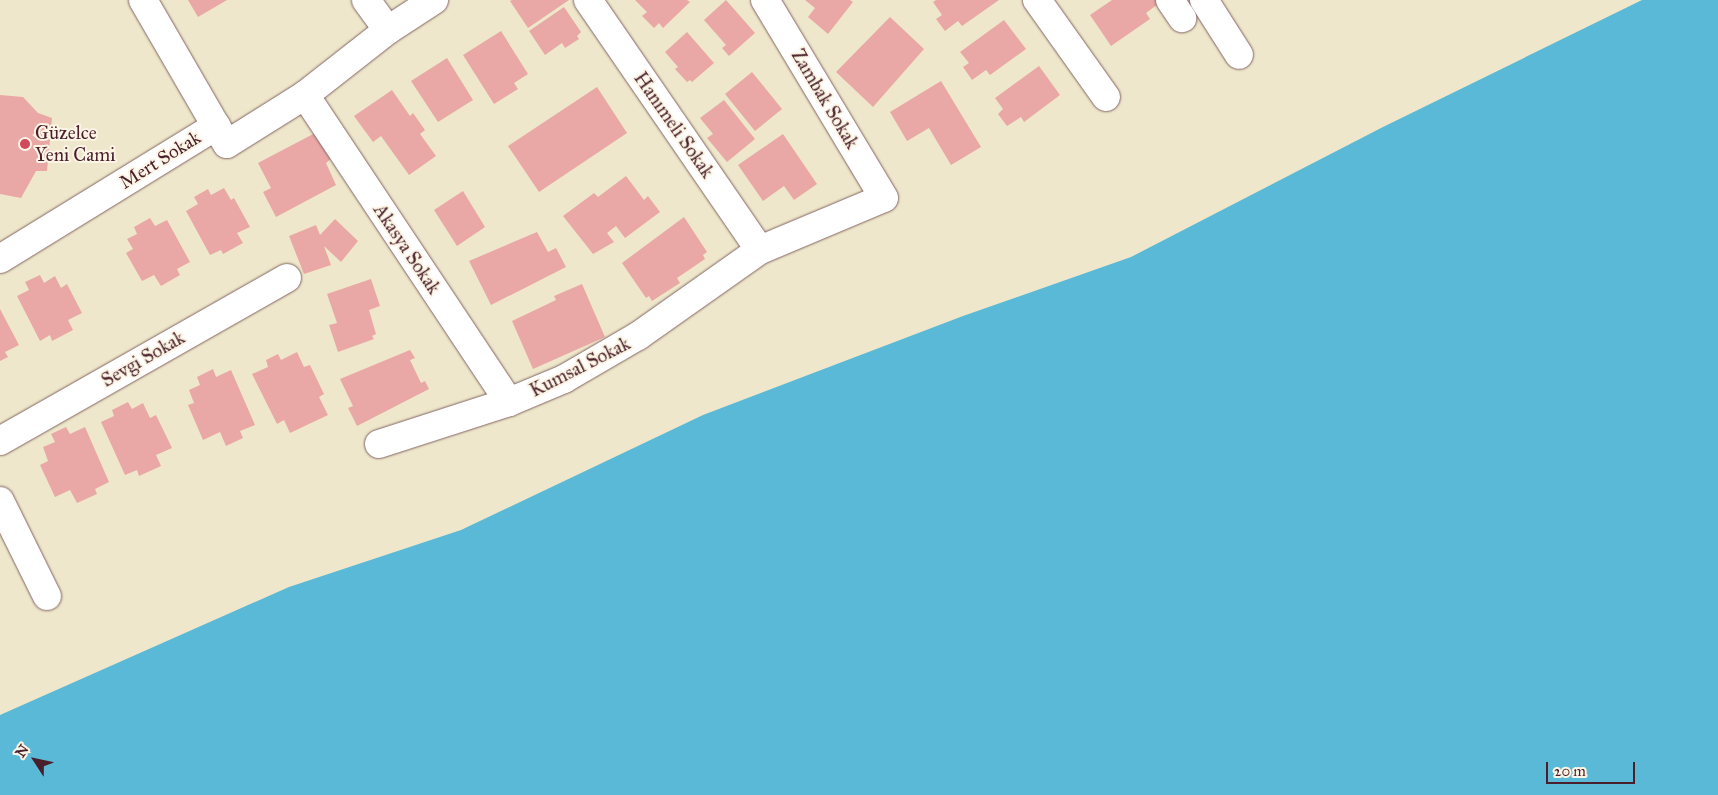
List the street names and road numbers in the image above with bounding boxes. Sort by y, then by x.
street label: Zambak Sokak [786,45,864,153]
street label: Hanımeli Sokak [629,67,719,183]
street label: Mert Sokak [115,126,205,194]
street label: Akasya Sokak [369,200,445,298]
street label: Sevgi Sokak [97,326,189,392]
street label: Kumsal Sokak [526,332,634,402]

